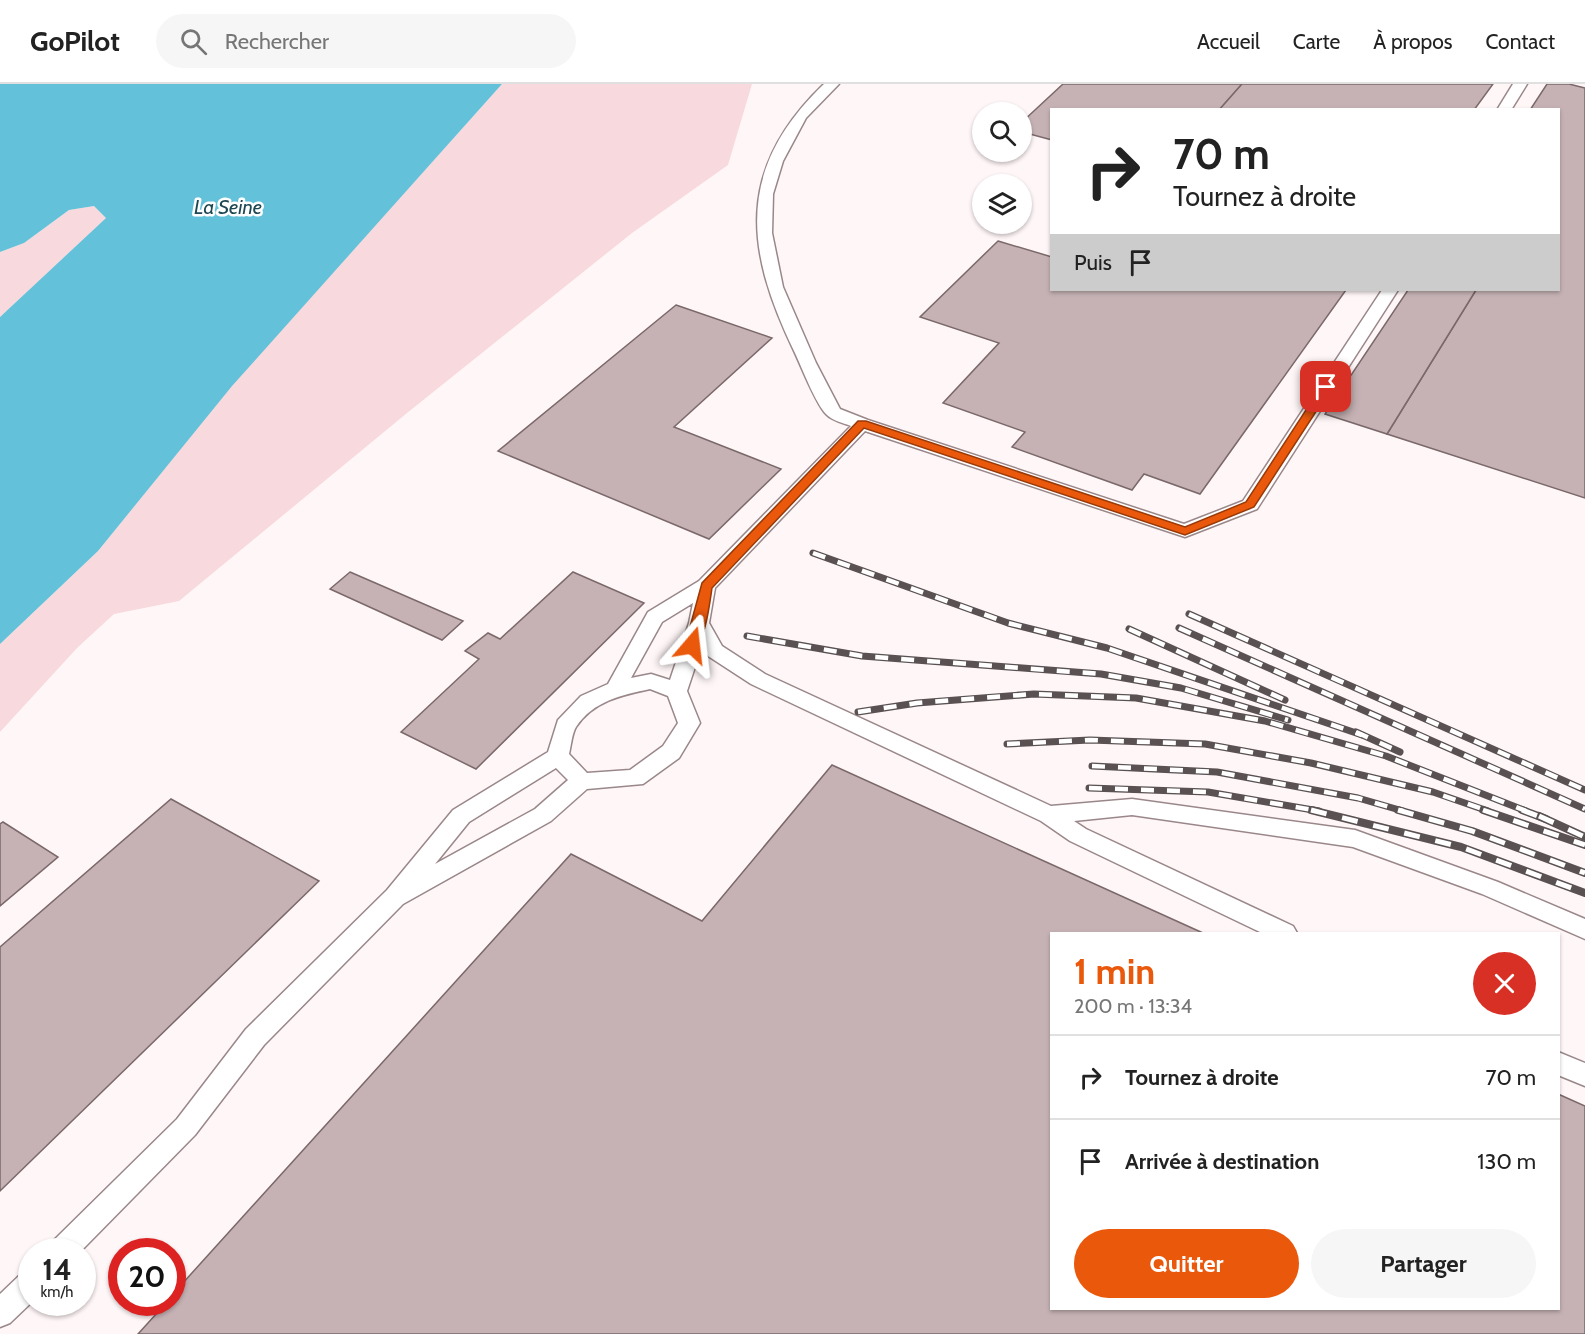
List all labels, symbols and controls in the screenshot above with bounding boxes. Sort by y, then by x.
search box [156,14,576,68]
text: GoPilot [30,24,120,58]
icon: search [177,25,210,58]
text: Rechercher [225,28,329,55]
text: Accueil [1197,29,1260,54]
text: Carte [1293,29,1340,54]
text: À propos [1373,29,1452,54]
text: Contact [1485,29,1555,54]
map controls [972,102,1032,234]
button: search [972,102,1032,162]
text: 70 m [1173,128,1270,180]
icon: right [1074,132,1152,210]
button: layers [972,174,1032,234]
text: Tournez à droite [1173,180,1356,213]
water label: La Seine [194,195,262,219]
icon: arrive [1124,246,1157,279]
text: Puis [1074,249,1112,276]
pin [1300,361,1351,412]
icon: arrive [1309,370,1342,403]
position arrow [660,613,724,677]
text: 1 min [1074,949,1155,993]
button: close [1473,952,1536,1015]
text: 200 m · 13:34 [1074,994,1192,1018]
icon: right [1074,1061,1107,1094]
text: Tournez à droite [1125,1064,1279,1091]
text: 70 m [1486,1064,1536,1091]
icon: arrive [1074,1145,1107,1178]
text: Arrivée à destination [1125,1148,1319,1175]
text: 130 m [1477,1148,1536,1175]
button: Quitter [1074,1229,1299,1298]
button: Partager [1311,1229,1536,1298]
speed limit sign: 20 [108,1238,186,1316]
text: 14 [42,1251,72,1288]
text: km/h [41,1283,73,1301]

